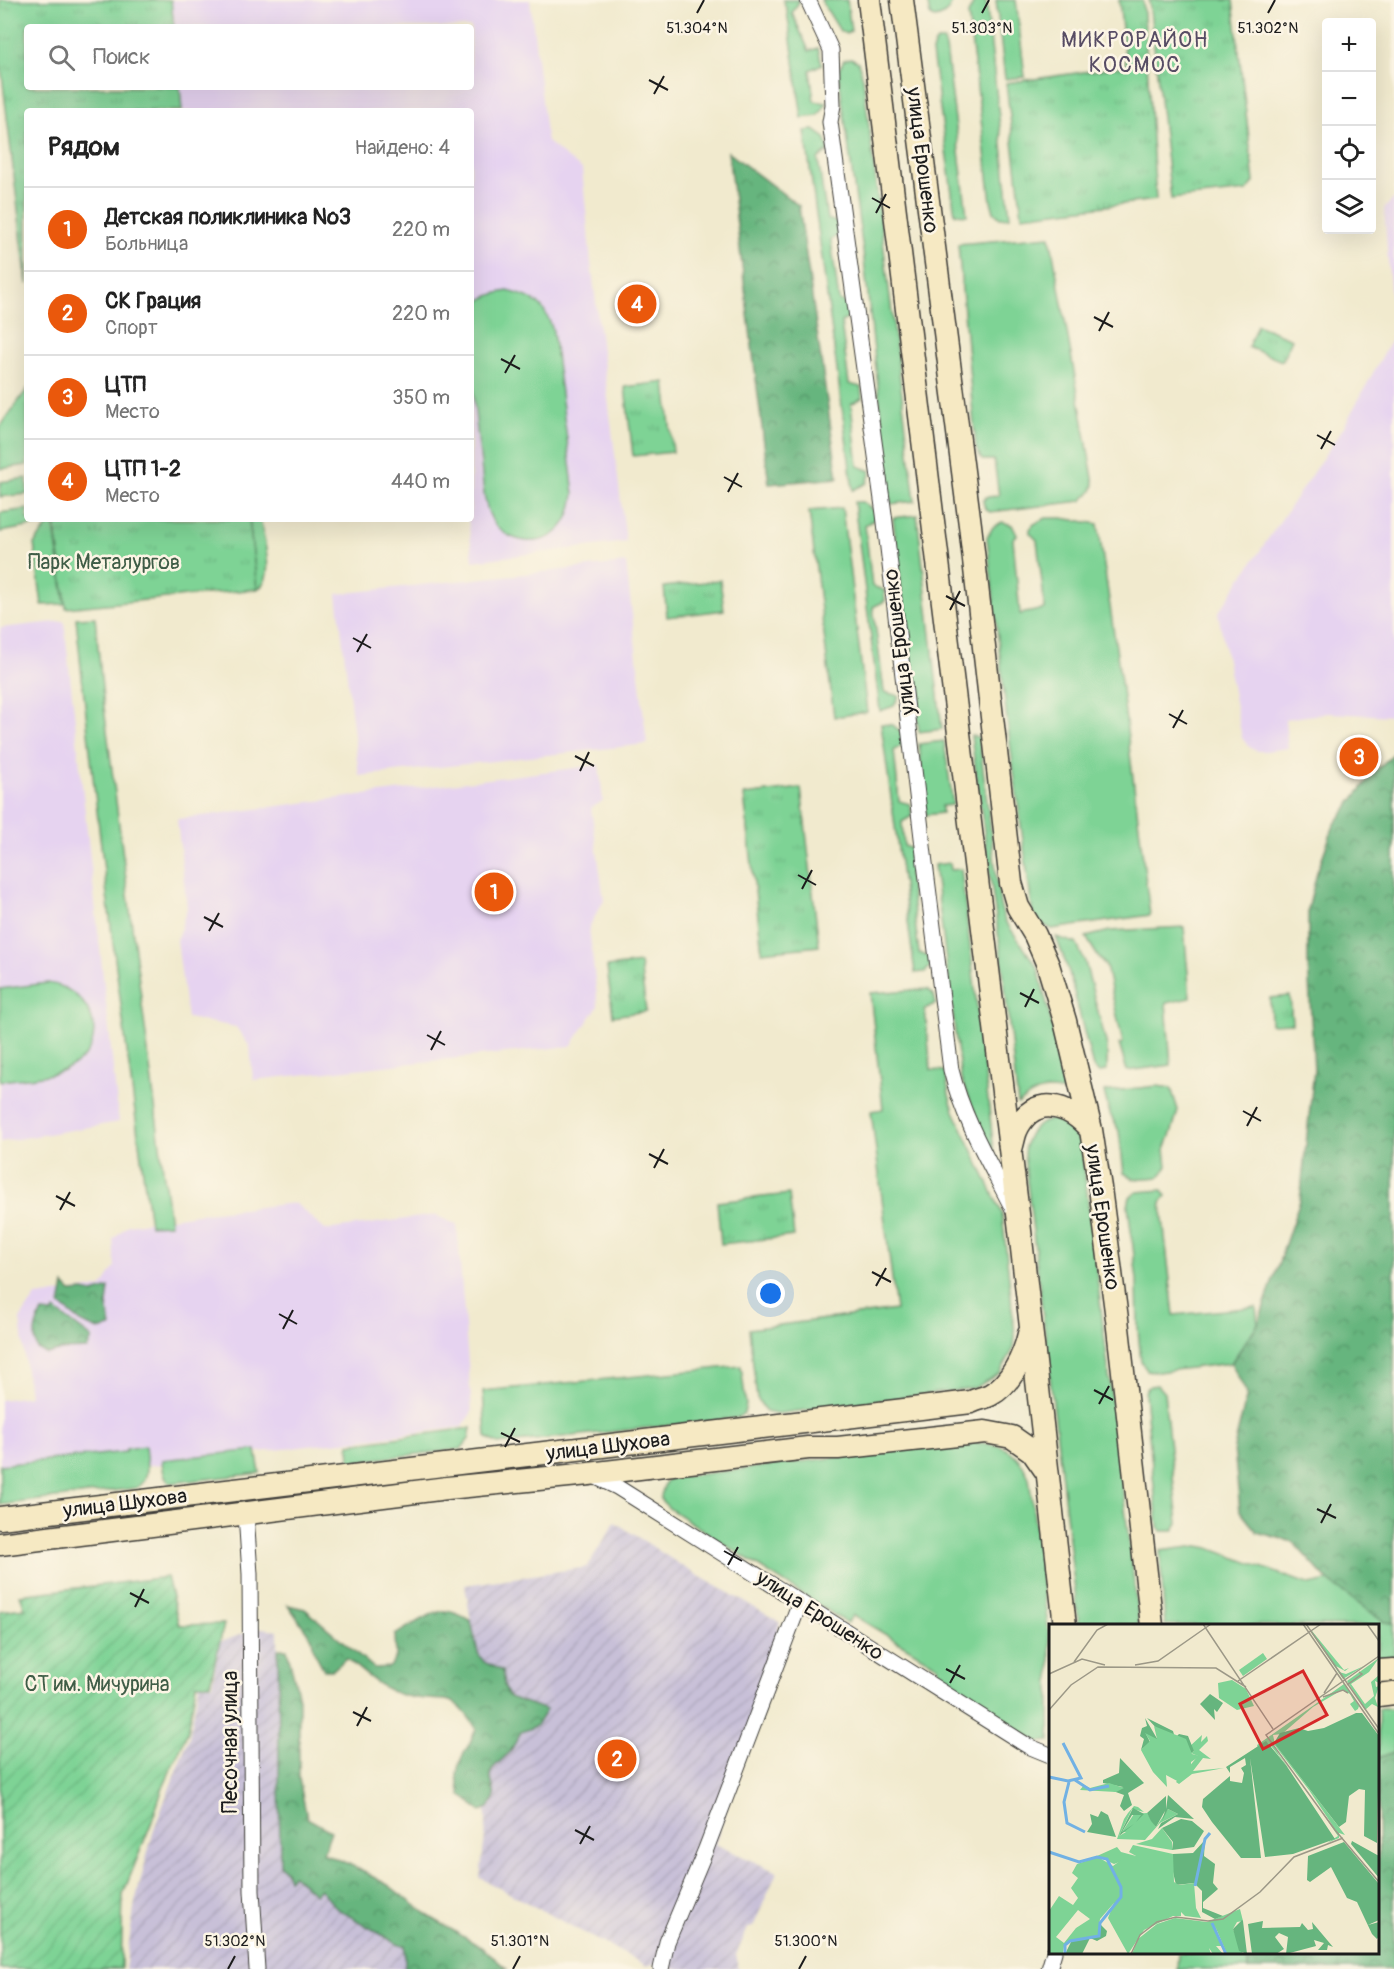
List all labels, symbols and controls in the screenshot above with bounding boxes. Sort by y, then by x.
map controls [1322,18,1376,234]
button: + [1322,18,1376,72]
text: 51.304°N [666,19,728,38]
text: 51.303°N [952,19,1012,38]
text: 51.302°N [1238,19,1299,38]
search box [24,24,474,90]
district label: МИКРОРАЙОН КОСМОС [1061,26,1209,79]
icon: search [45,41,78,74]
text: Поиск [93,43,150,71]
button: − [1322,72,1376,126]
street label: улица Ерошенко [900,85,945,235]
button: locate [1322,126,1376,180]
text: Рядом [48,131,120,163]
text: Найдено: 4 [355,135,450,160]
button: layers [1322,180,1376,234]
text: Детская поликлиника №3 [105,203,351,231]
text: 1 [64,217,71,242]
text: 220 m [392,217,450,242]
text: Больница [105,231,188,256]
pin: 4 [618,282,656,326]
text: СК Грация [105,287,201,315]
text: 2 [62,301,73,326]
text: 220 m [392,301,450,326]
text: Спорт [105,315,158,340]
text: ЦТП [105,371,146,399]
text: 3 [62,385,73,410]
text: 350 m [392,385,450,410]
text: Место [105,399,160,424]
text: ЦТП 1-2 [105,455,181,483]
text: 4 [62,469,73,494]
text: 440 m [391,469,450,494]
text: Место [105,483,160,508]
park label: Парк Металургов [28,549,180,576]
street label: улица Ерошенко [877,567,922,717]
pin: 3 [1340,734,1378,780]
pin: 1 [474,870,514,914]
street label: улица Ерошенко [1079,1142,1126,1292]
your location [756,1279,785,1308]
street label: улица Шухова [543,1425,672,1468]
street label: улица Шухова [60,1482,189,1525]
street label: улица Ерошенко [750,1564,889,1667]
inset map [1049,1624,1379,1954]
park label: СТ им. Мичурина [24,1671,170,1698]
street label: Песочная улица [217,1671,244,1813]
pin: 2 [598,1736,636,1782]
text: 51.302°N [205,1932,266,1951]
text: 51.301°N [491,1932,549,1951]
text: 51.300°N [775,1932,837,1951]

